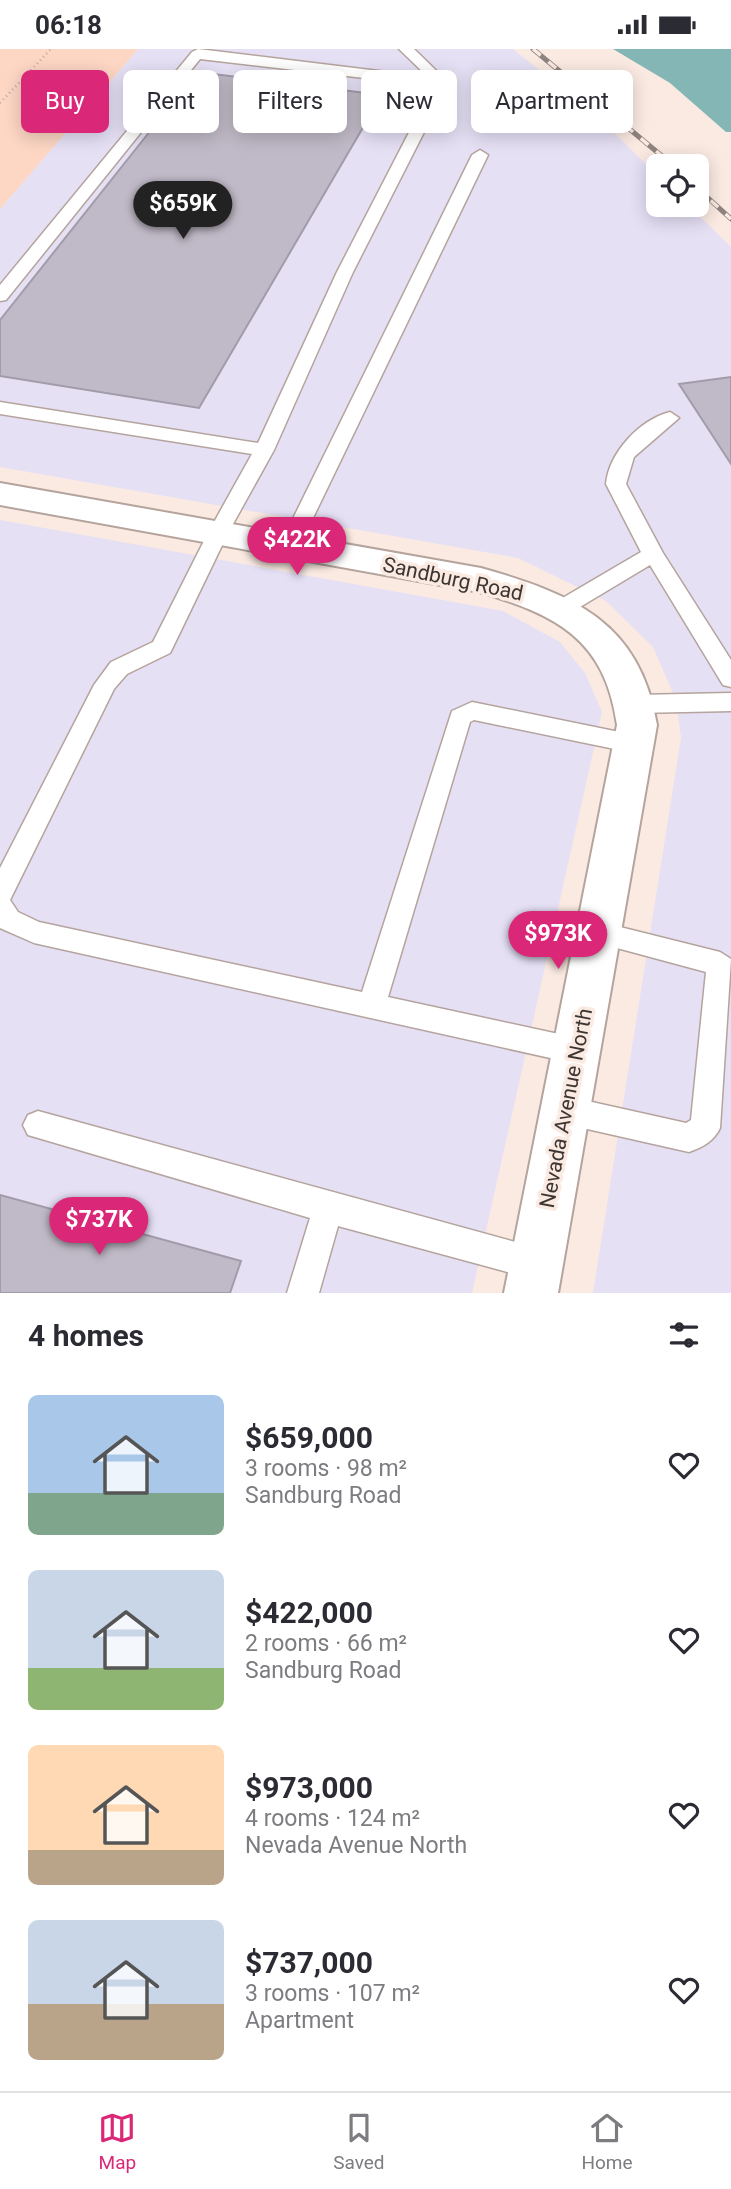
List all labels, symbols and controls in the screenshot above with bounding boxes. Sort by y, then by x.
text: 06:18 [35,10,102,40]
chip: Buy [21,70,109,133]
chip: Rent [123,70,219,133]
chip: Filters [233,70,347,133]
chip: New [361,70,457,133]
chip: Apartment [471,70,633,133]
map controls [646,154,709,217]
button: locate [646,154,709,217]
pin: $659K [134,181,232,241]
text: $659K [149,190,217,217]
pin: $422K [248,517,346,577]
text: $422K [263,526,331,553]
street label: Sandburg Road [381,552,525,606]
pin: $973K [509,911,607,971]
text: $973K [524,920,592,947]
street label: Nevada Avenue North [535,1006,597,1210]
pin: $737K [50,1197,148,1257]
text: $737K [65,1206,133,1233]
icon: filters [665,1316,703,1354]
text: 4 homes [28,1318,144,1353]
text: $659,000 [245,1420,373,1455]
icon: home [84,1423,168,1507]
icon: heart [665,1446,703,1484]
text: 3 rooms · 98 m² [245,1455,407,1482]
text: Sandburg Road [245,1482,401,1509]
text: $422,000 [245,1595,373,1630]
icon: home [84,1598,168,1682]
icon: heart [665,1621,703,1659]
text: 2 rooms · 66 m² [245,1630,407,1657]
text: Sandburg Road [245,1657,401,1684]
text: $973,000 [245,1770,373,1805]
icon: home [84,1773,168,1857]
icon: heart [665,1796,703,1834]
text: 4 rooms · 124 m² [245,1805,420,1832]
text: Nevada Avenue North [245,1832,467,1859]
text: $737,000 [245,1945,373,1980]
icon: home [84,1948,168,2032]
icon: heart [665,1971,703,2009]
text: 3 rooms · 107 m² [245,1980,420,2007]
text: Apartment [245,2007,354,2034]
tab: Map [98,2109,136,2174]
tab: Saved [333,2109,385,2174]
tab: Home [581,2109,633,2174]

